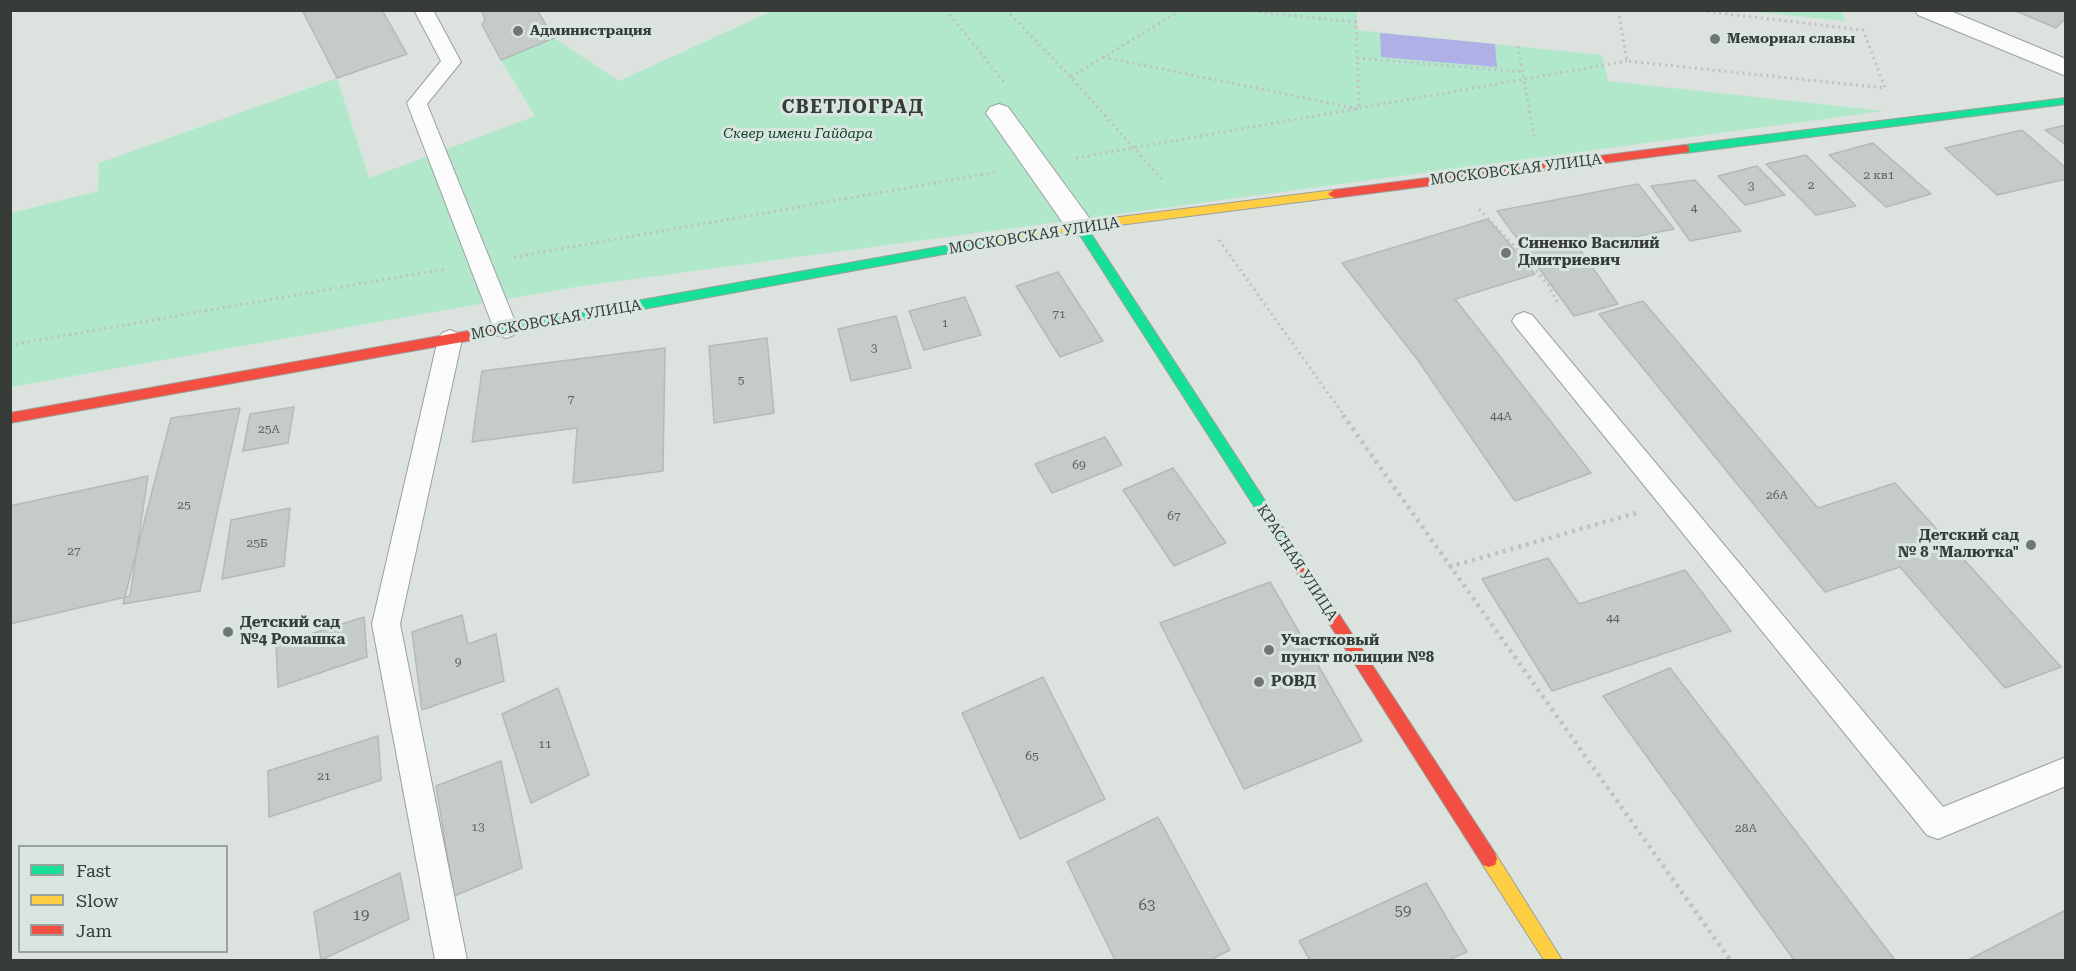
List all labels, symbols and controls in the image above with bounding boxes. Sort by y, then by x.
place label: Администрация [530,23,651,39]
marker: Администрация [511,24,525,38]
place label: Мемориал славы [1727,31,1855,47]
marker: Мемориал славы [1708,32,1722,46]
district label: СВЕТЛОГРАД [782,97,924,119]
park label: Сквер имени Гайдара [723,126,873,142]
street label: МОСКОВСКАЯ УЛИЦА [1429,151,1603,189]
house number: 2 кв1 [1864,168,1894,182]
house number: 2 [1808,178,1814,192]
house number: 3 [1748,179,1754,193]
house number: 4 [1691,201,1697,215]
street label: МОСКОВСКАЯ УЛИЦА [947,214,1121,258]
place label: Синенко Василий Дмитриевич [1518,235,1660,270]
marker: Синенко Василий Дмитриевич [1499,246,1513,260]
street label: МОСКОВСКАЯ УЛИЦА [469,296,643,344]
house number: 71 [1052,307,1066,321]
house number: 1 [942,316,948,330]
house number: 3 [871,341,877,355]
house number: 5 [738,373,744,387]
house number: 7 [568,392,574,406]
house number: 44А [1490,409,1512,423]
house number: 25А [258,422,280,436]
house number: 69 [1072,458,1086,472]
house number: 26А [1766,488,1788,502]
house number: 25 [177,498,191,512]
street label: КРАСНАЯ УЛИЦА [1253,502,1341,624]
house number: 67 [1167,509,1181,523]
place label: Детский сад № 8 "Малютка" [1898,527,2019,562]
house number: 25Б [246,536,268,550]
marker: Детский сад № 8 "Малютка" [2024,538,2038,552]
house number: 27 [67,544,81,558]
house number: 44 [1606,611,1620,625]
place label: Детский сад №4 Ромашка [240,614,345,649]
marker: Детский сад №4 Ромашка [221,625,235,639]
place label: Участковый пункт полиции №8 [1281,632,1434,667]
marker: Участковый пункт полиции №8 [1262,643,1276,657]
house number: 9 [455,655,461,669]
place label: РОВД [1271,673,1316,691]
marker: РОВД [1252,675,1266,689]
house number: 11 [538,737,552,751]
house number: 65 [1025,749,1039,763]
house number: 21 [317,769,331,783]
house number: 13 [471,820,485,834]
house number: 28А [1735,821,1757,835]
legend [18,845,228,953]
text: Fast [76,860,111,881]
text: Slow [76,890,118,911]
house number: 63 [1139,897,1155,915]
house number: 59 [1395,903,1411,921]
house number: 19 [353,907,369,925]
text: Jam [76,920,112,941]

